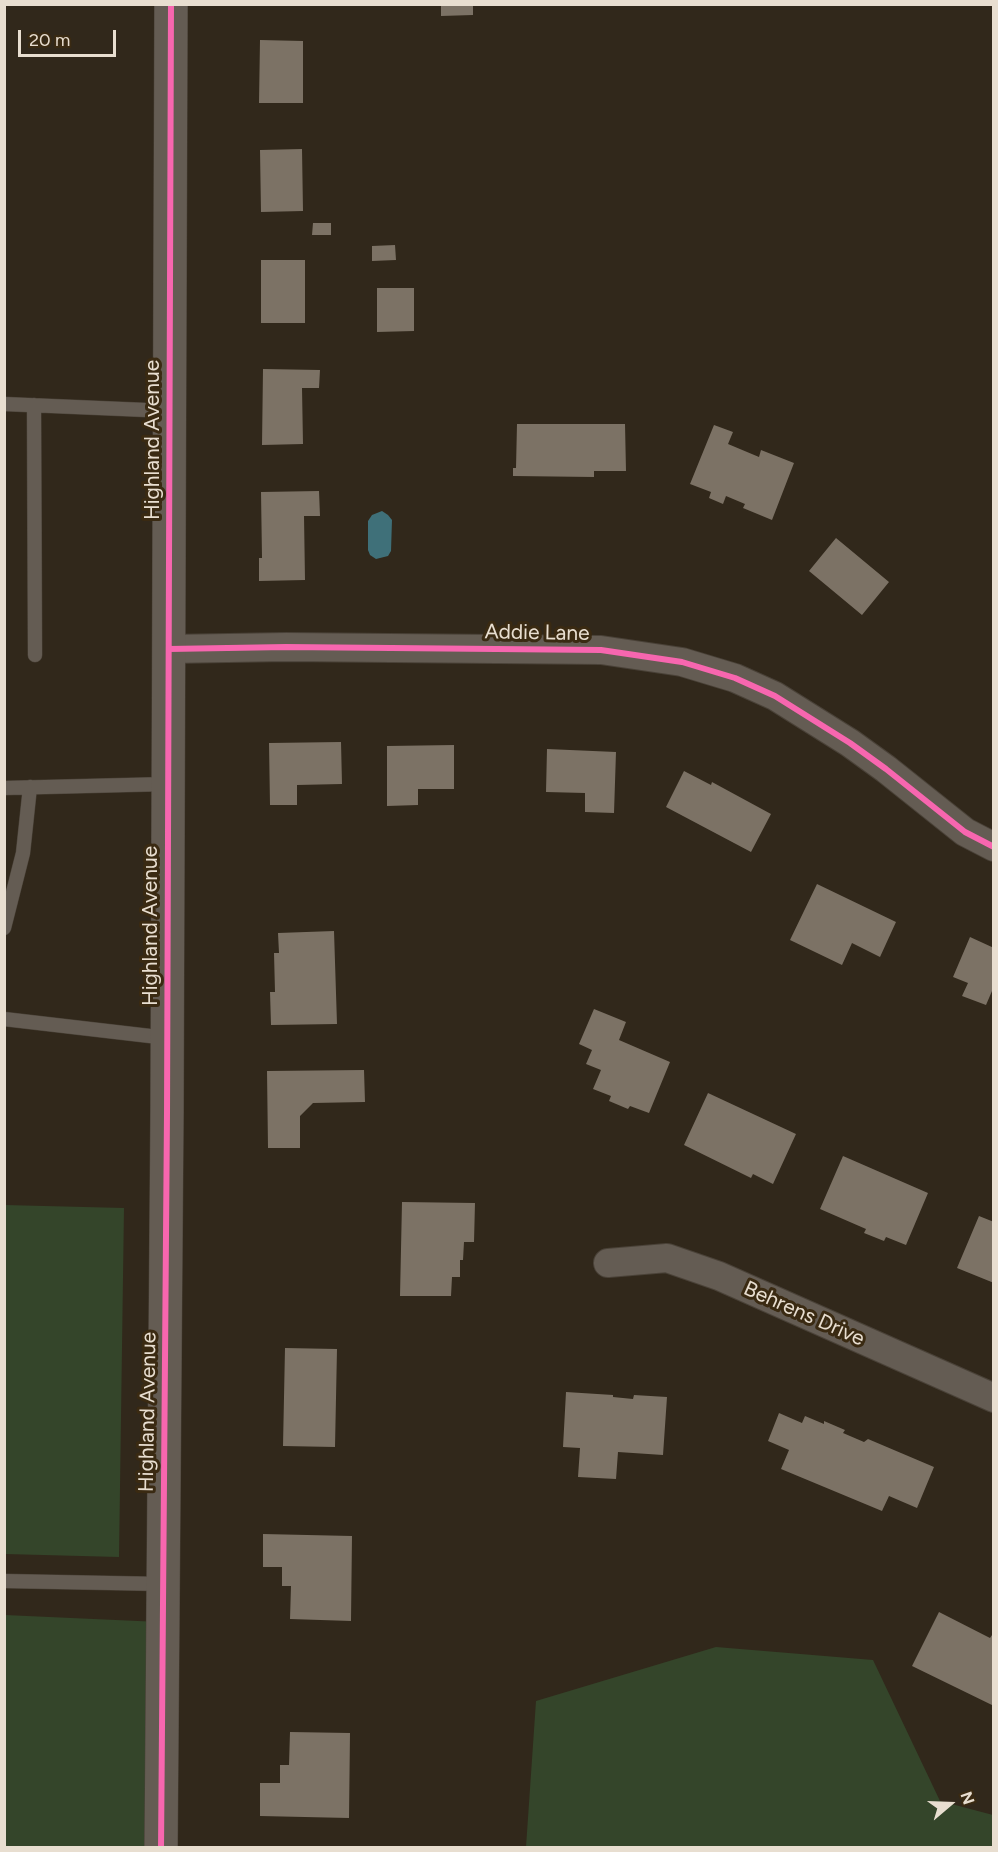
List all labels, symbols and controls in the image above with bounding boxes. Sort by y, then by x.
scale bar [21,18,118,56]
text: 20 m [29,29,70,51]
street label: Highland Avenue [140,360,166,520]
street label: Addie Lane [484,619,590,647]
street label: Highland Avenue [138,846,164,1006]
street label: Behrens Drive [740,1276,868,1352]
street label: Highland Avenue [134,1332,162,1492]
north arrow [920,1774,980,1834]
text: N [956,1789,978,1807]

